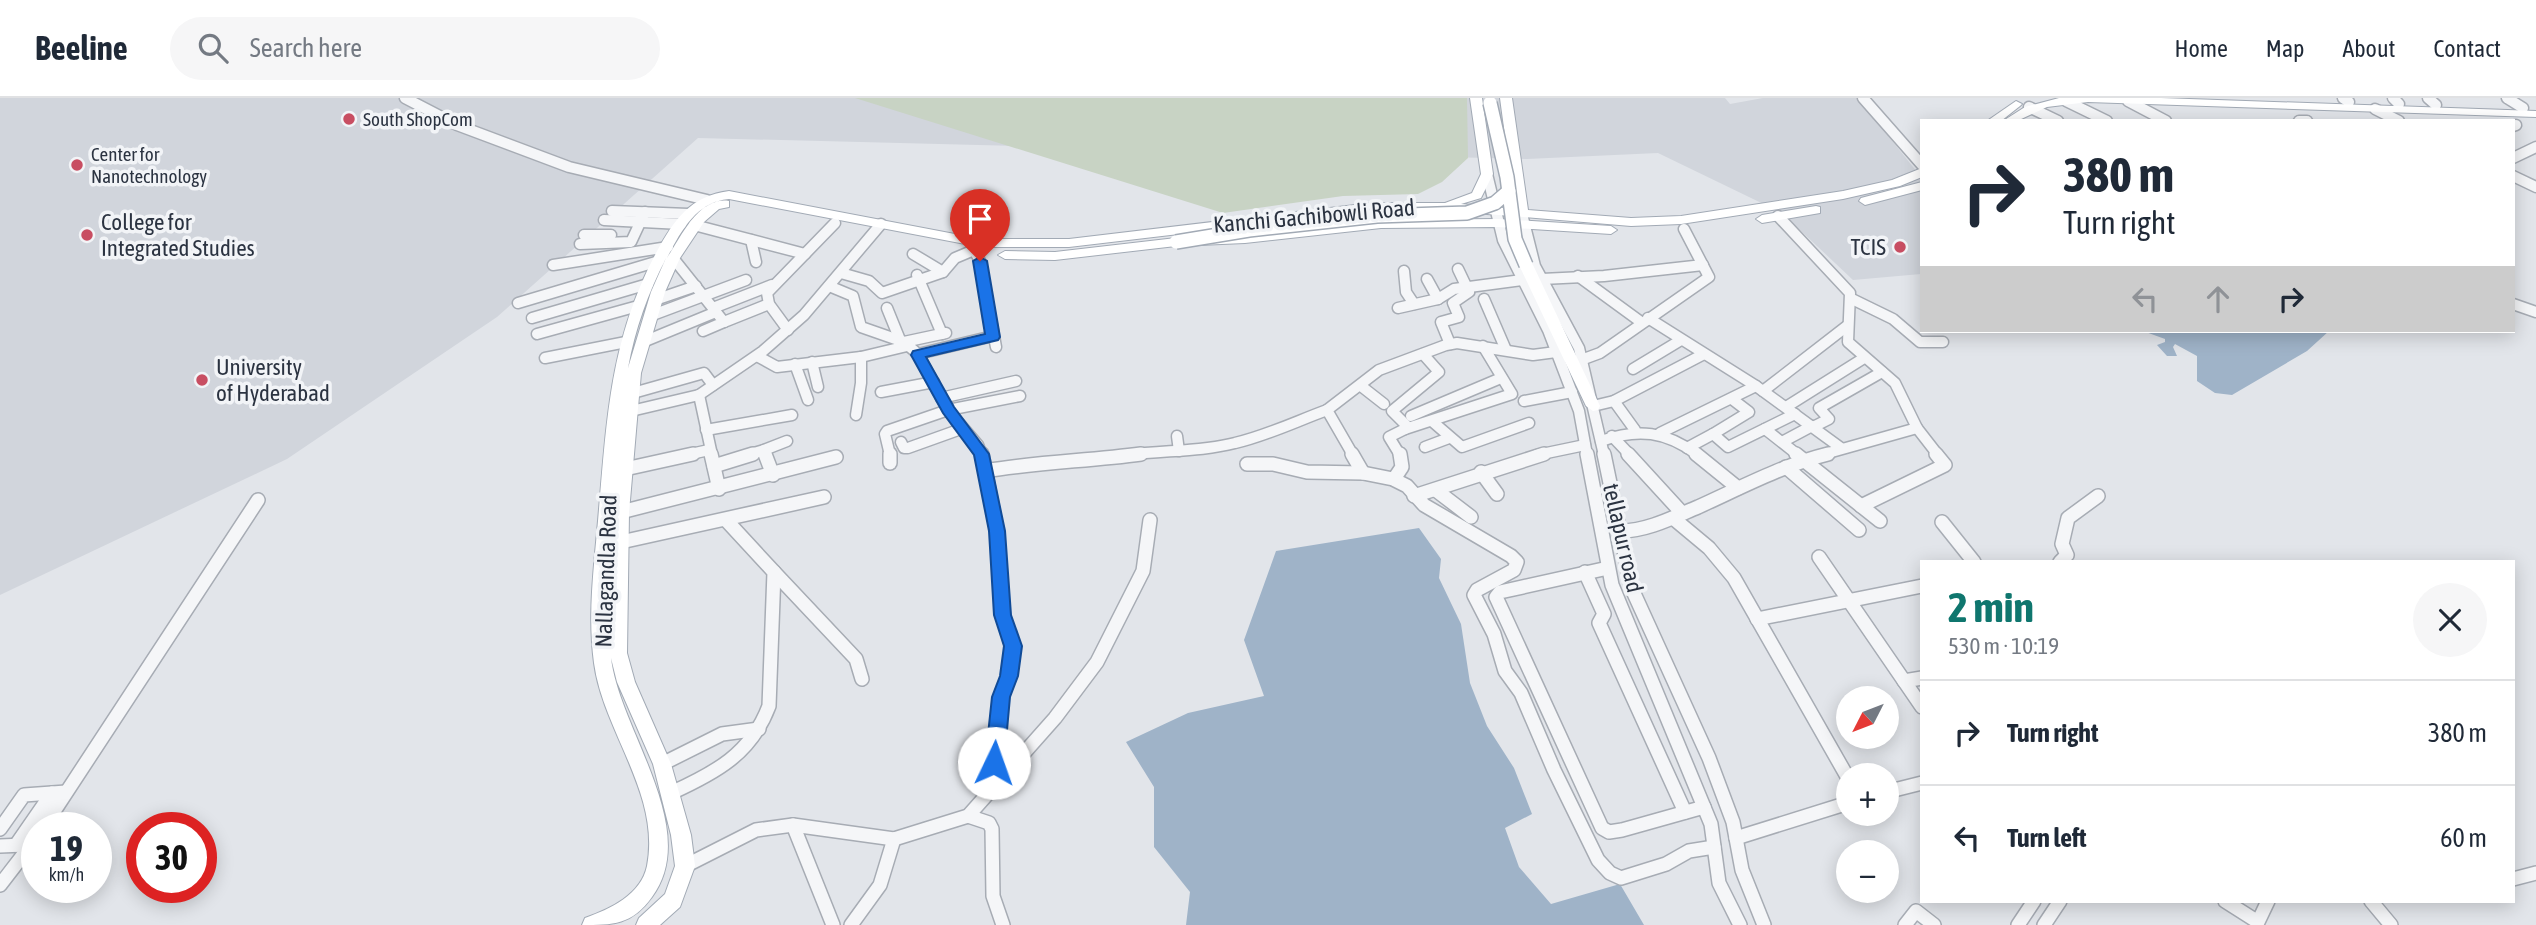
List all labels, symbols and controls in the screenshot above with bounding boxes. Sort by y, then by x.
search box [170,17,660,80]
text: Beeline [35,29,128,67]
icon: search [194,29,232,67]
text: Search here [250,33,362,63]
text: Home [2174,35,2228,62]
text: Map [2266,35,2304,62]
text: About [2342,35,2395,62]
text: Contact [2433,35,2501,62]
place label: South ShopCom [363,108,473,130]
marker: South ShopCom [341,111,357,127]
place label: Center for Nanotechnology [91,143,207,187]
text: 380 m [2063,146,2174,202]
icon: right [1948,147,2039,238]
marker: Center for Nanotechnology [69,157,85,173]
pin [950,189,1010,261]
street label: Kanchi Gachibowli Road [1212,194,1416,238]
icon: arrive [961,200,999,238]
text: Turn right [2063,204,2176,241]
place label: College for Integrated Studies [101,209,255,261]
marker: College for Integrated Studies [79,227,95,243]
place label: TCIS [1850,234,1886,260]
marker: TCIS [1892,239,1908,255]
icon: left [2126,280,2164,318]
icon: ahead [2199,280,2237,318]
icon: right [2272,280,2310,318]
place label: University of Hyderabad [216,354,330,406]
marker: University of Hyderabad [194,372,210,388]
street label: tellapur road [1598,481,1648,595]
street label: Nallagandla Road [590,494,622,648]
text: 2 min [1948,583,2034,631]
button: close [2413,583,2487,657]
text: 530 m · 10:19 [1948,633,2059,659]
north arrow [1836,686,1899,749]
map controls [1836,686,1899,903]
icon: right [1948,714,1986,752]
text: Turn right [2007,718,2098,748]
text: 380 m [2428,718,2487,748]
position arrow [957,726,1031,800]
button: + [1836,763,1899,826]
speed limit sign: 30 [126,812,217,903]
icon: left [1948,819,1986,857]
text: Turn left [2007,823,2087,853]
text: 60 m [2440,823,2487,853]
text: 19 [50,828,83,868]
button: − [1836,840,1899,903]
text: km/h [49,864,84,885]

